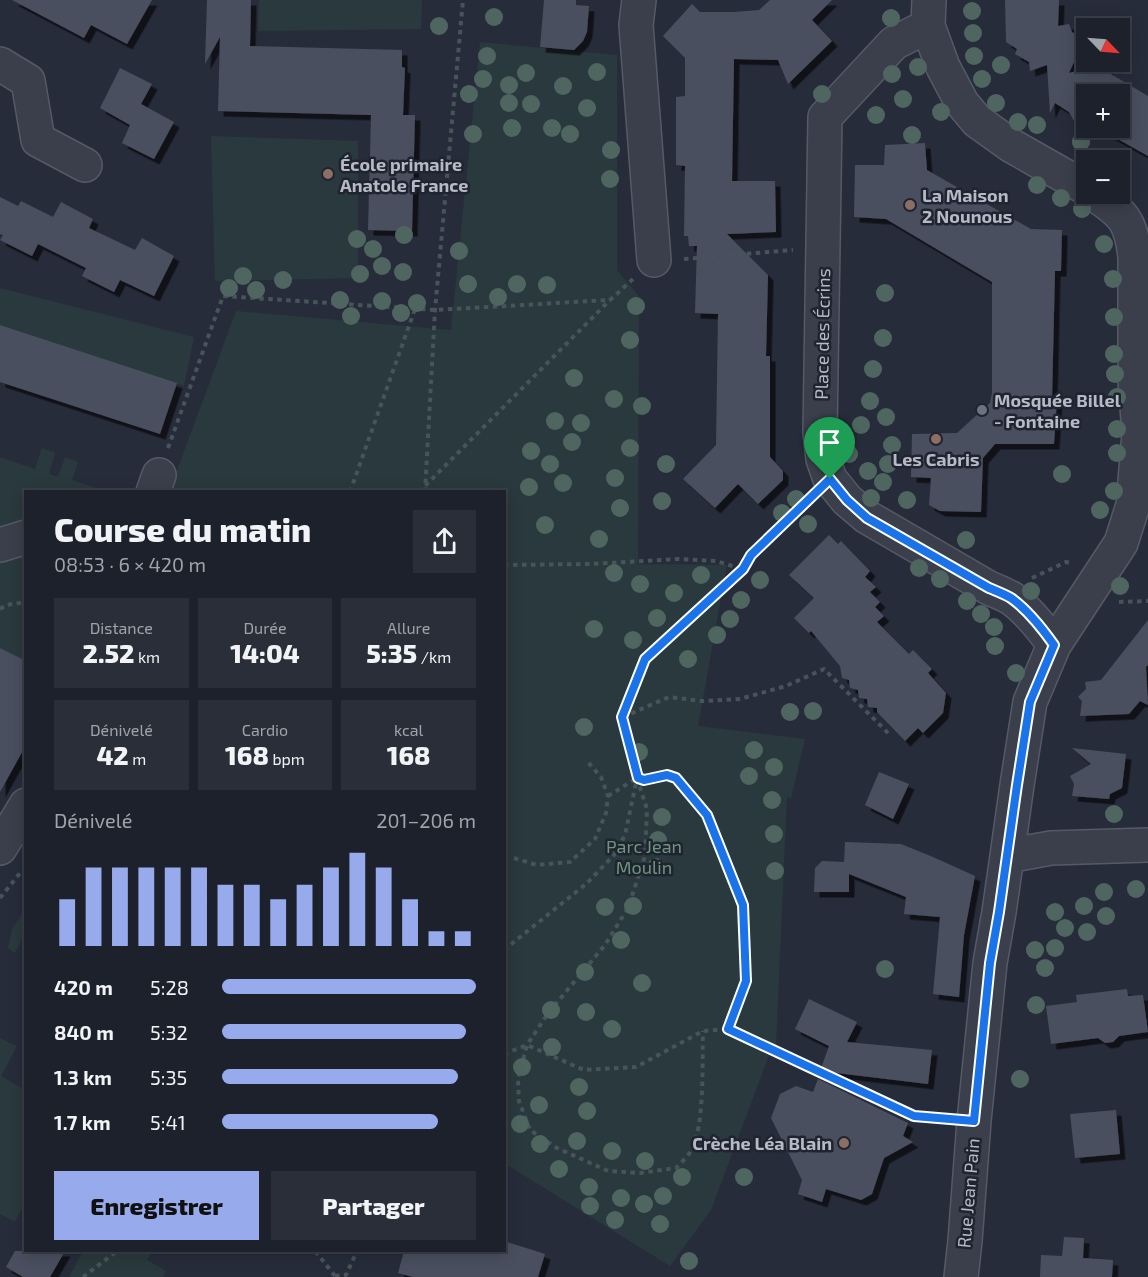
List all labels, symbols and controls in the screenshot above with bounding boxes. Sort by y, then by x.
north arrow [1076,18,1130,72]
map controls [1076,18,1130,204]
button: + [1076,84,1130,138]
button: − [1076,150,1130,204]
place label: École primaire Anatole France [340,153,468,196]
marker: École primaire Anatole France [321,167,335,181]
place label: La Maison 2 Nounous [922,184,1012,227]
marker: La Maison 2 Nounous [903,198,917,212]
street label: Place des Écrins [810,268,834,400]
place label: Mosquée Billel - Fontaine [994,389,1121,432]
marker: Mosquée Billel - Fontaine [975,403,989,417]
pin [804,417,855,479]
icon: arrive [813,426,846,459]
marker: Les Cabris [929,432,943,446]
place label: Les Cabris [893,448,979,470]
text: Course du matin [54,509,311,549]
button: share [413,510,476,573]
text: 08:53 · 6 × 420 m [54,552,206,576]
text: Distance [90,618,153,637]
text: Durée [243,618,287,637]
text: Allure [387,618,430,637]
text: 2.52 [83,637,134,668]
text: 14:04 [230,637,300,668]
text: 5:35 [366,637,417,668]
text: km [134,647,160,666]
text: /km [417,647,451,666]
text: Dénivelé [90,720,153,739]
text: Cardio [242,720,288,739]
text: kcal [394,720,423,739]
text: 42 [96,739,129,770]
text: 168 [225,739,269,770]
text: 168 [387,739,431,770]
text: m [129,749,146,768]
text: bpm [269,749,305,768]
text: Dénivelé [54,808,133,832]
text: 201–206 m [376,808,476,832]
park label: Parc Jean Moulin [606,835,682,878]
text: 420 m [54,975,113,999]
text: 5:28 [150,975,189,999]
text: 840 m [54,1020,114,1044]
text: 5:32 [150,1020,188,1044]
text: 1.3 km [54,1065,112,1089]
text: 5:35 [150,1065,187,1089]
text: 1.7 km [54,1110,111,1134]
text: 5:41 [150,1110,186,1134]
place label: Crèche Léa Blain [692,1132,832,1154]
marker: Crèche Léa Blain [837,1136,851,1150]
street label: Rue Jean Pain [952,1137,984,1249]
button: Enregistrer [54,1171,259,1240]
button: Partager [271,1171,476,1240]

